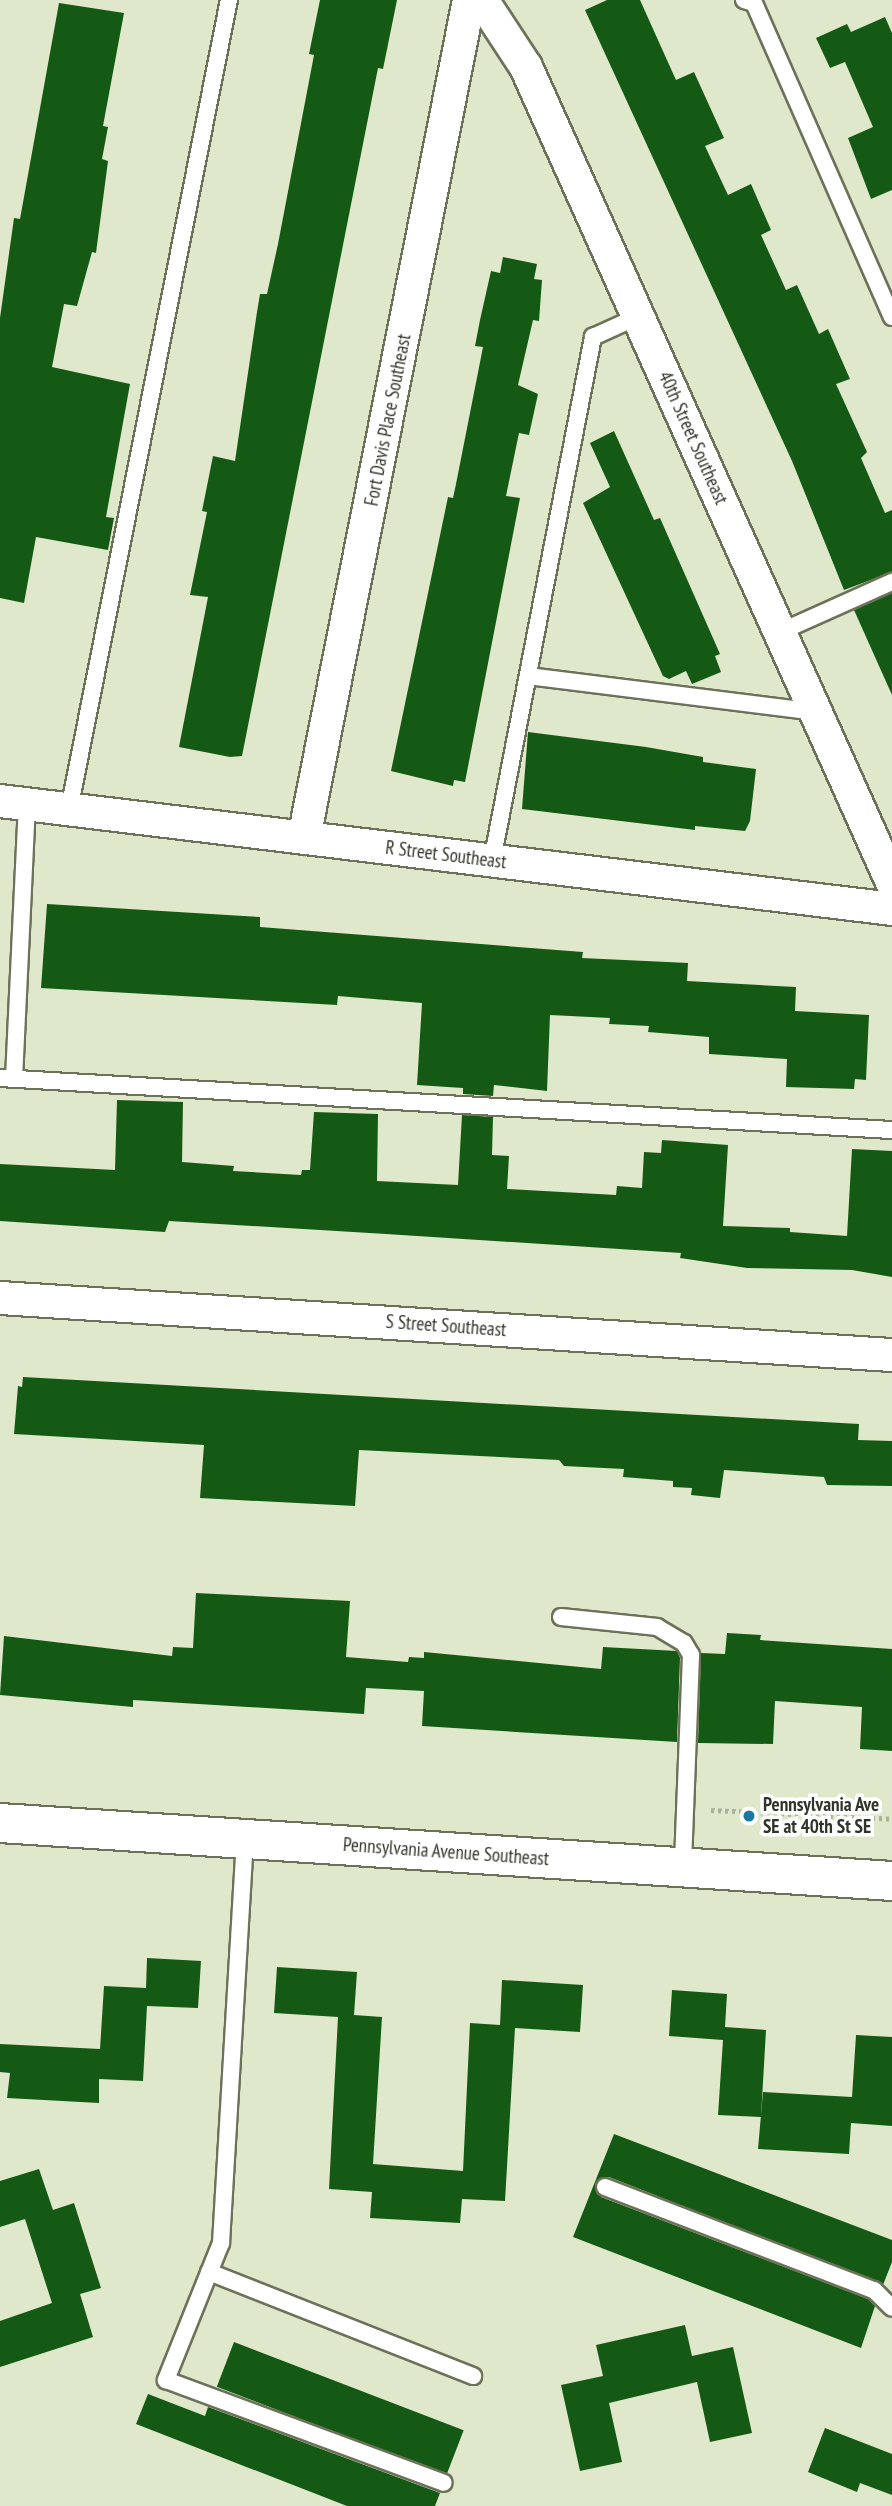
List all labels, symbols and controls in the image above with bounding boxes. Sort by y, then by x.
street label: Fort Davis Place Southeast [360,332,416,508]
street label: 40th Street Southeast [653,368,733,508]
street label: R Street Southeast [384,836,508,874]
street label: S Street Southeast [385,1310,507,1342]
place label: Pennsylvania Ave SE at 40th St SE [763,1794,880,1838]
marker: Pennsylvania Ave SE at 40th St SE [741,1808,757,1824]
street label: Pennsylvania Avenue Southeast [342,1833,550,1871]

